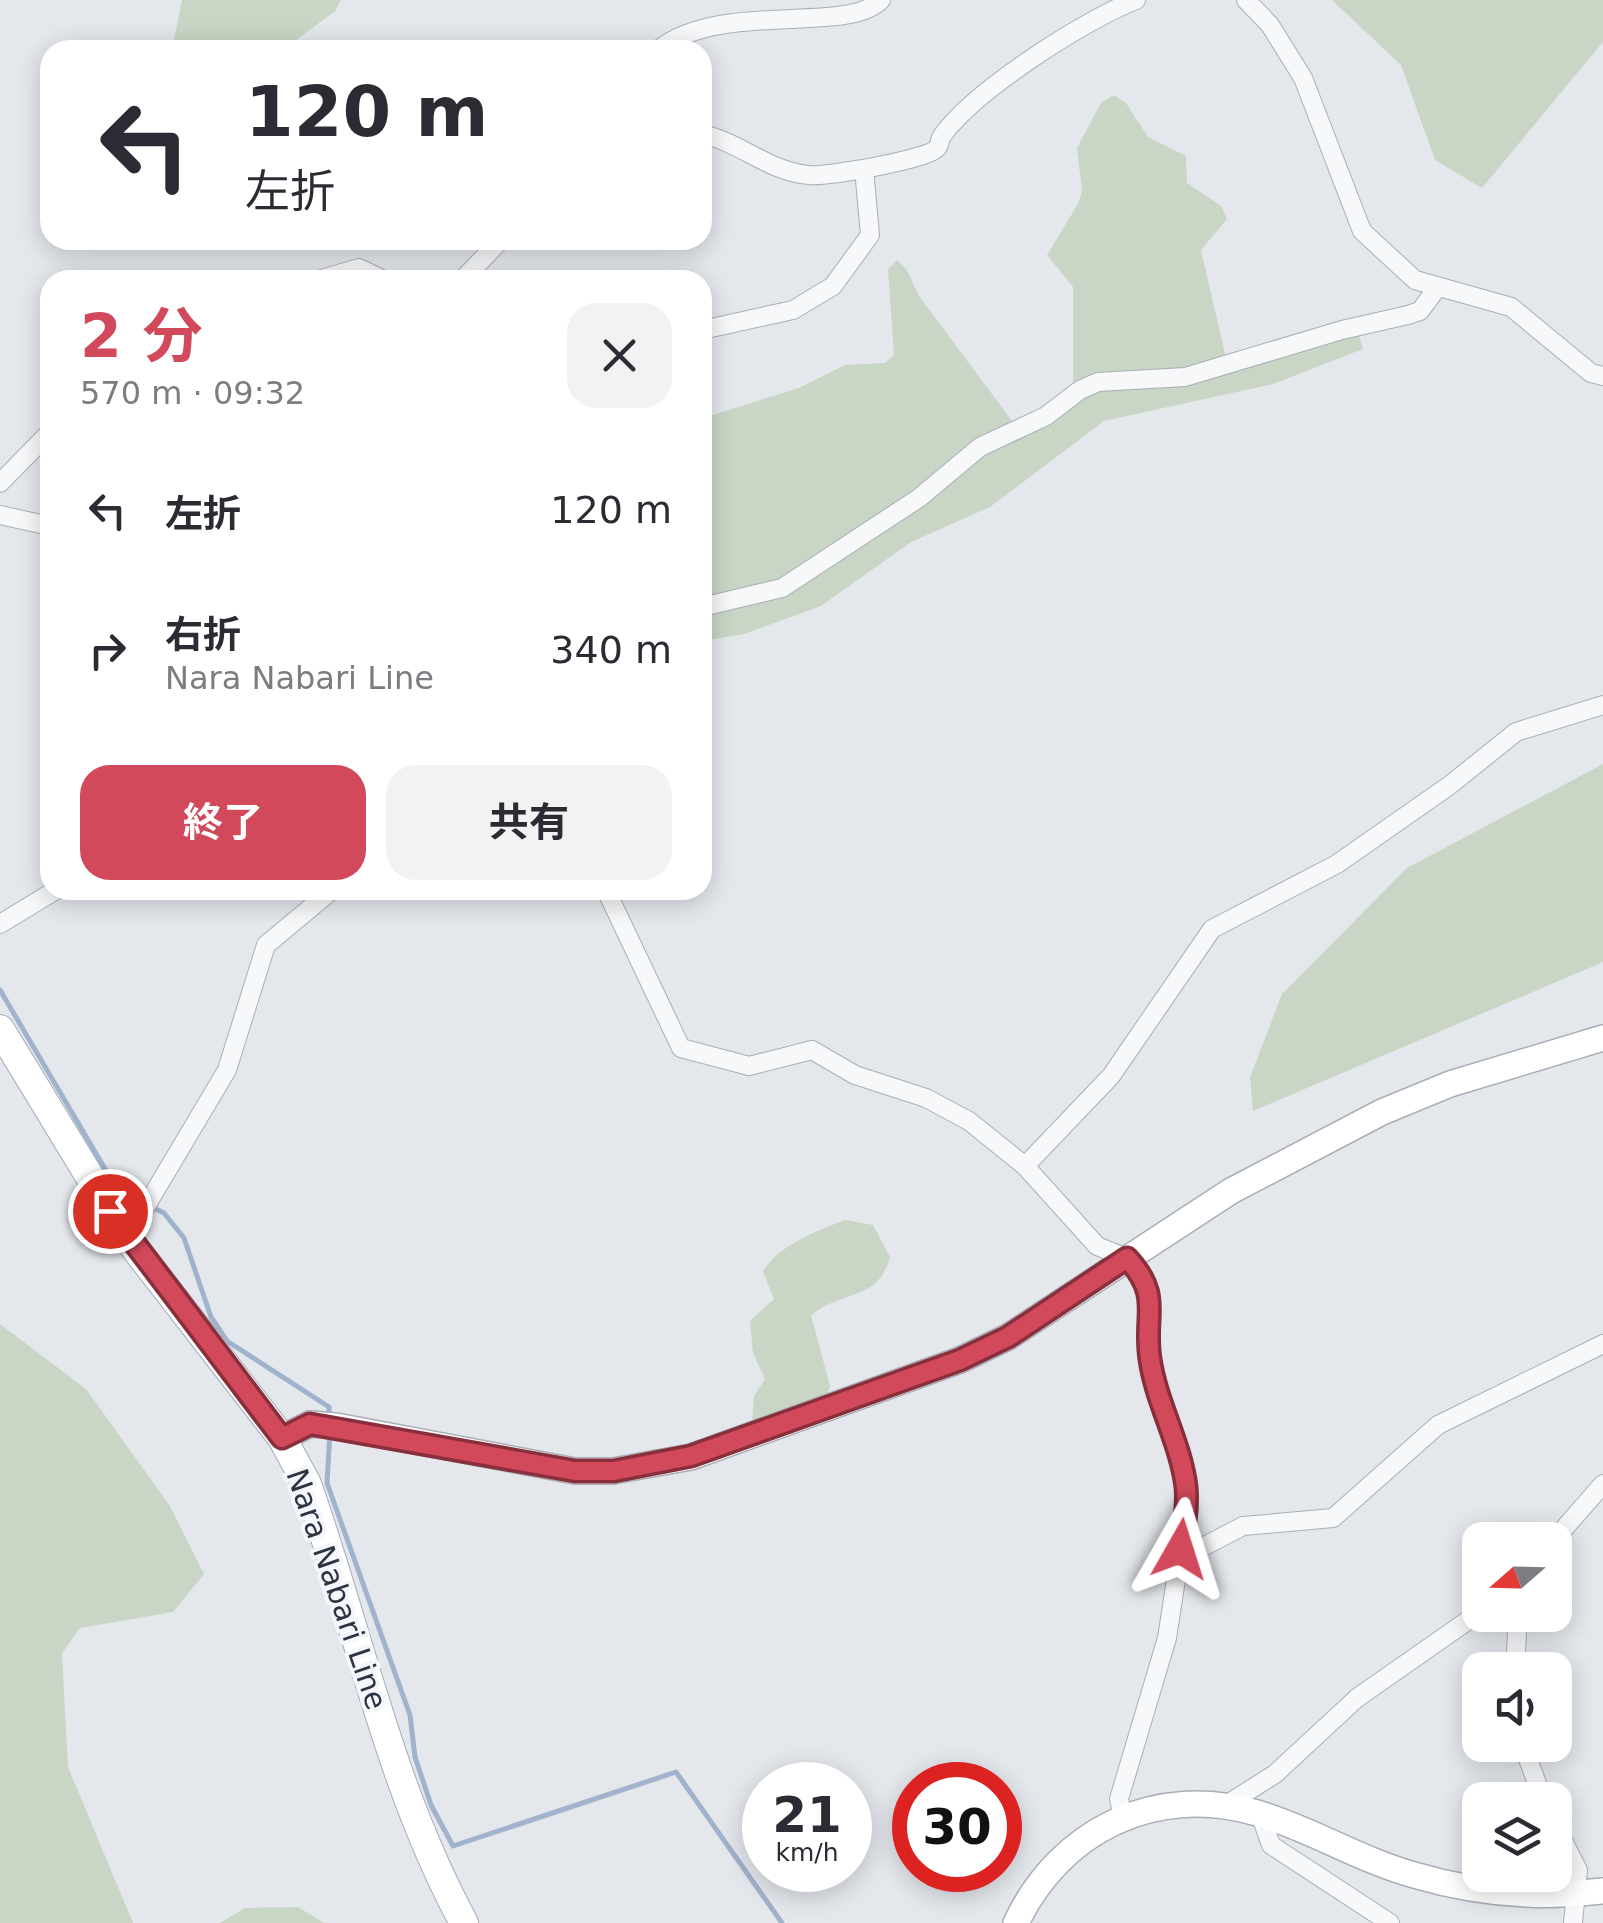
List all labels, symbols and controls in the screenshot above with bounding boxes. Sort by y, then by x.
text: 120 m [245,71,488,153]
icon: left [80,80,210,210]
text: 左折 [245,165,335,218]
text: 2 分 [80,301,203,371]
button: close [567,303,672,408]
text: 570 m · 09:32 [80,374,305,412]
icon: left [80,483,135,538]
text: 120 m [550,488,672,532]
text: 左折 [165,492,241,536]
text: 右折 [165,613,241,657]
icon: right [80,623,135,678]
text: 340 m [550,628,672,672]
text: Nara Nabari Line [165,659,434,697]
button: 終了 [80,765,366,880]
button: 共有 [386,765,672,880]
pin [68,1169,153,1254]
icon: arrive [83,1184,138,1239]
street label: Nara Nabari Line [279,1464,395,1714]
position arrow [1128,1497,1232,1601]
north arrow [1462,1522,1572,1632]
map controls [1462,1522,1572,1892]
button: sound [1462,1652,1572,1762]
speed limit sign: 30 [892,1762,1022,1892]
button: layers [1462,1782,1572,1892]
text: 21 [772,1786,842,1844]
text: km/h [775,1838,839,1867]

